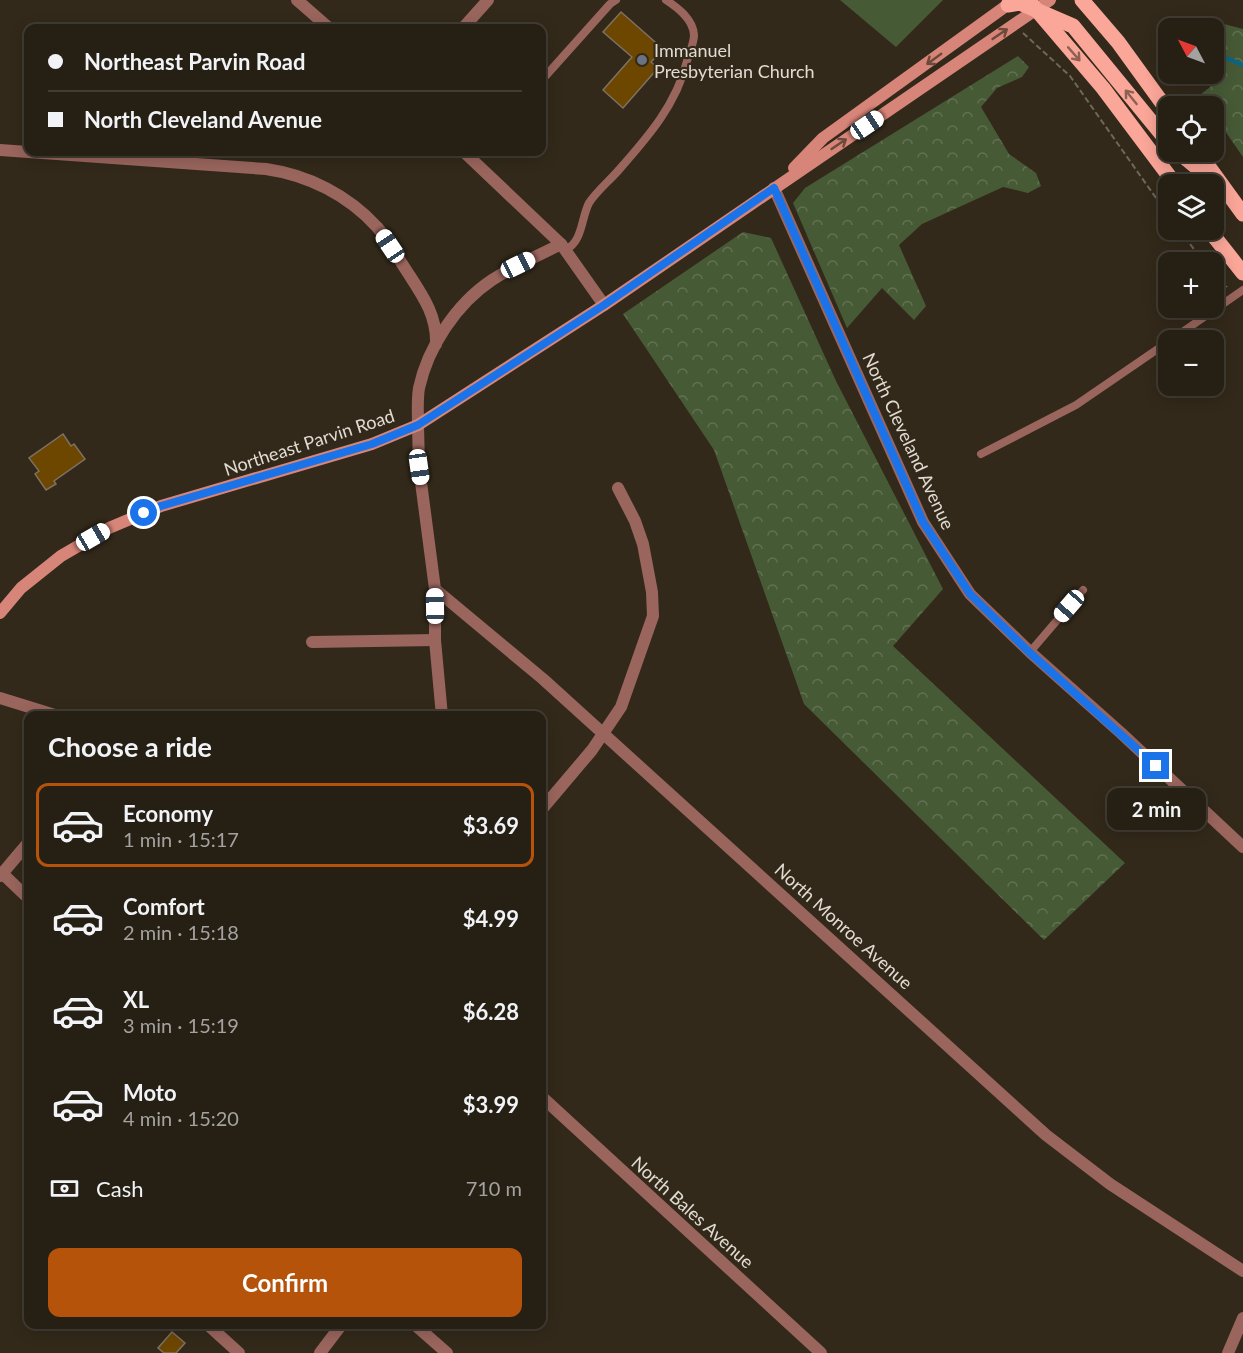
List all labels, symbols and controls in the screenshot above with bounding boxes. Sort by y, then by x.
north arrow [1158,18,1224,84]
map controls [1158,18,1224,396]
one-way arrow [992,28,1008,40]
place label: Immanuel Presbyterian Church [654,39,815,82]
one-way arrow [1067,46,1081,61]
text: Northeast Parvin Road [84,48,305,75]
marker: Immanuel Presbyterian Church [635,53,649,67]
one-way arrow [926,53,942,65]
one-way arrow [1124,90,1137,106]
button: locate [1158,96,1224,162]
text: North Cleveland Avenue [84,106,322,133]
car [847,107,887,143]
one-way arrow [831,138,847,150]
button: layers [1158,174,1224,240]
car [372,226,408,266]
car [498,249,538,281]
button: + [1158,252,1224,318]
button: − [1158,330,1224,396]
street label: North Cleveland Avenue [858,349,960,533]
street label: Northeast Parvin Road [221,404,397,480]
car [408,448,430,486]
route start [130,499,157,526]
car [73,520,113,554]
car [1050,587,1088,625]
car [426,588,444,624]
text: Choose a ride [48,730,212,763]
route end [1142,752,1169,779]
callout: 2 min [1106,787,1206,829]
text: 2 min [1132,797,1181,821]
icon: car [51,798,105,852]
text: Economy [123,800,213,827]
text: $3.69 [463,812,519,839]
text: 1 min · 15:17 [123,827,239,851]
street label: North Monroe Avenue [771,858,917,994]
icon: car [51,891,105,945]
text: Comfort [123,893,205,920]
text: $4.99 [463,905,519,932]
text: 2 min · 15:18 [123,920,239,944]
icon: car [51,984,105,1038]
text: XL [123,986,149,1013]
text: $6.28 [463,998,519,1025]
text: 3 min · 15:19 [123,1013,239,1037]
icon: car [51,1077,105,1131]
text: Moto [123,1079,177,1106]
text: $3.99 [463,1091,519,1118]
text: 4 min · 15:20 [123,1106,239,1130]
street label: North Bales Avenue [627,1151,759,1273]
icon: cash [48,1172,81,1205]
text: Cash [96,1175,143,1202]
text: 710 m [466,1176,522,1200]
button: Confirm [48,1248,522,1317]

